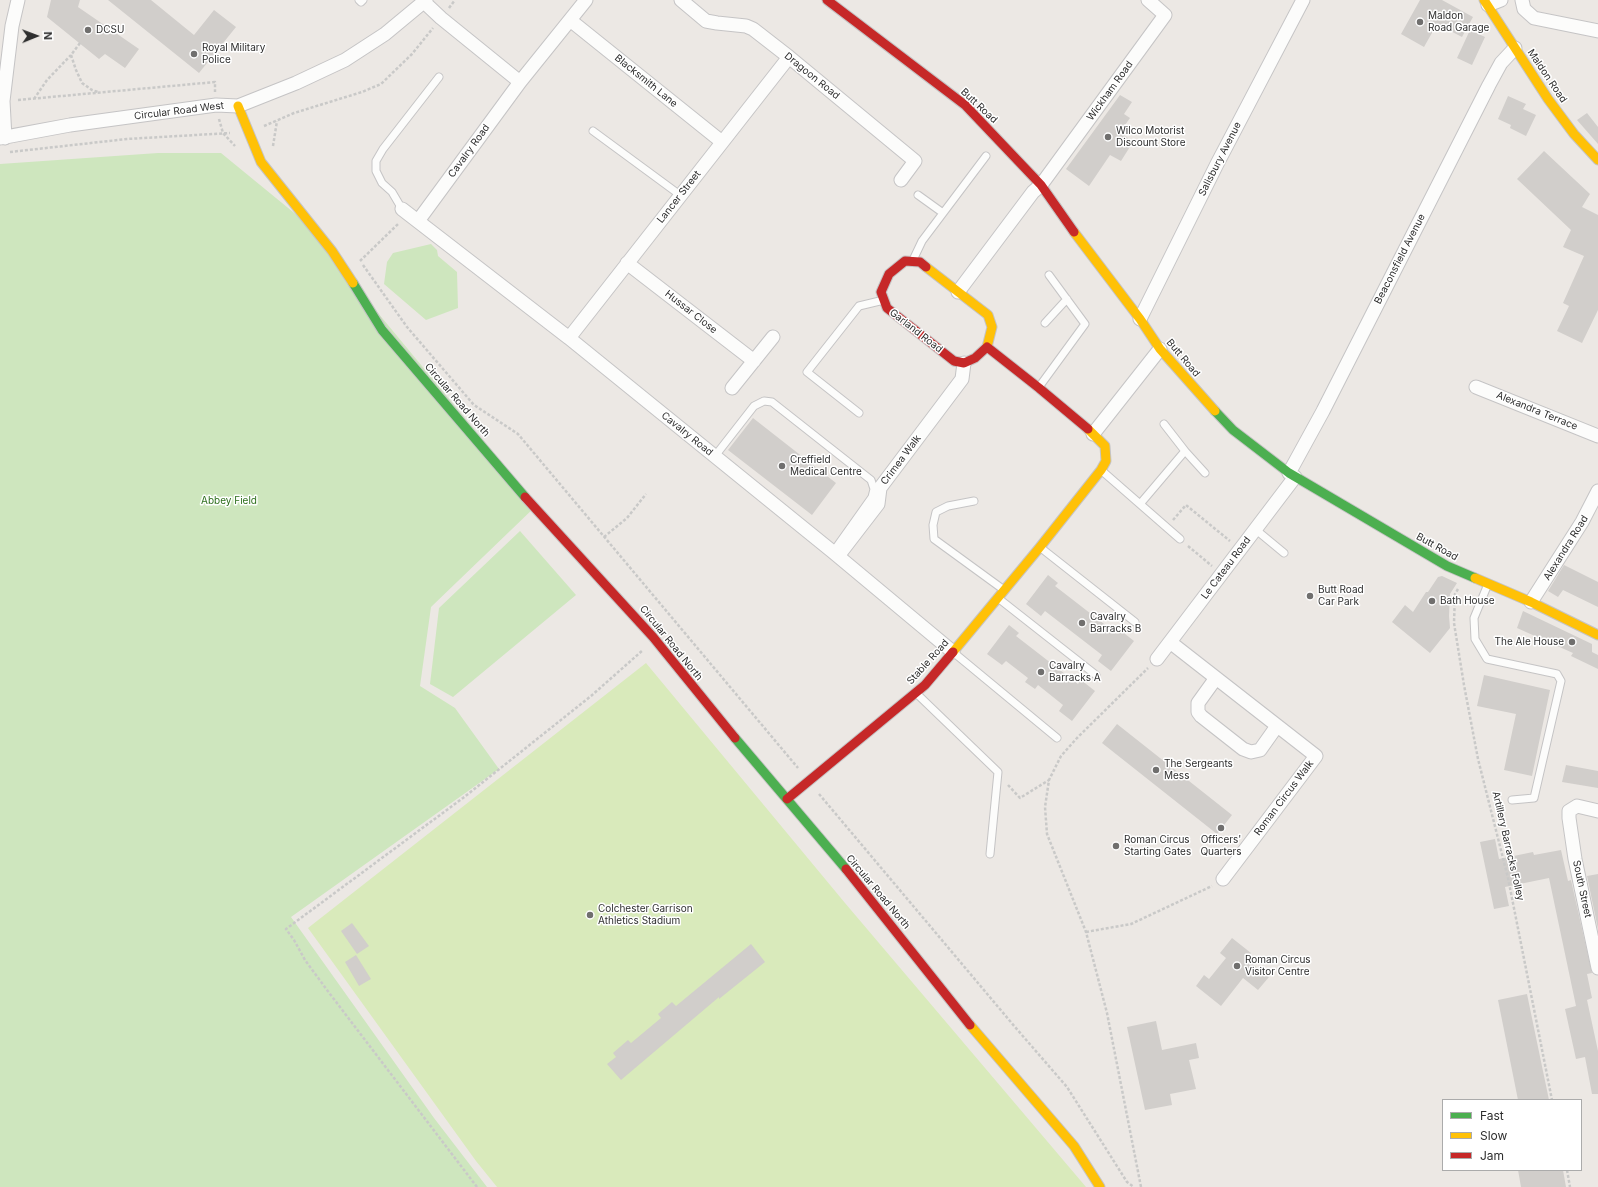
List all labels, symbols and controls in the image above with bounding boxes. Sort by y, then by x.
place label: Maldon Road Garage [1428,10,1489,34]
north arrow [16,16,56,56]
marker: Maldon Road Garage [1415,17,1425,27]
place label: DCSU [96,24,124,36]
marker: DCSU [83,25,93,35]
text: N [41,31,55,40]
place label: Royal Military Police [202,42,265,66]
street label: Maldon Road [1525,47,1569,105]
marker: Royal Military Police [189,49,199,59]
street label: Dragoon Road [782,50,842,102]
street label: Blacksmith Lane [612,52,680,110]
street label: Wickham Road [1084,59,1136,123]
street label: Butt Road [958,86,1000,126]
street label: Circular Road West [133,100,225,122]
street label: Salisbury Avenue [1196,120,1244,198]
street label: Cavalry Road [446,122,492,180]
place label: Wilco Motorist Discount Store [1116,125,1186,148]
marker: Wilco Motorist Discount Store [1103,132,1113,142]
street label: Lancer Street [655,168,703,226]
street label: Beaconsfield Avenue [1372,212,1428,306]
street label: Hussar Close [663,288,719,336]
street label: Garland Road [887,307,945,355]
street label: Butt Road [1164,337,1202,379]
street label: Circular Road North [422,361,492,439]
street label: Alexandra Terrace [1495,389,1579,433]
street label: Cavalry Road [659,410,715,458]
street label: Crimea Walk [878,433,924,487]
place label: Creffield Medical Centre [790,454,862,478]
marker: Creffield Medical Centre [777,461,787,471]
park label: Abbey Field [201,495,257,507]
street label: Alexandra Road [1541,513,1591,583]
street label: Butt Road [1414,531,1460,563]
street label: Le Cateau Road [1199,535,1253,601]
place label: Butt Road Car Park [1318,584,1364,608]
marker: Butt Road Car Park [1305,591,1315,601]
place label: Bath House [1440,595,1495,607]
marker: Bath House [1427,596,1437,606]
street label: Circular Road North [637,603,705,683]
place label: Cavalry Barracks B [1090,611,1141,634]
marker: Cavalry Barracks B [1077,618,1087,628]
place label: The Ale House [1495,636,1564,648]
street label: Stable Road [905,637,951,687]
marker: The Ale House [1567,637,1577,647]
place label: Cavalry Barracks A [1049,660,1101,684]
marker: Cavalry Barracks A [1036,667,1046,677]
place label: The Sergeants Mess [1164,758,1233,782]
street label: Roman Circus Walk [1252,758,1316,838]
marker: The Sergeants Mess [1151,765,1161,775]
street label: Artillery Barracks Folley [1490,790,1526,902]
marker: Officers' Quarters [1216,823,1226,833]
place label: Roman Circus Starting Gates [1124,834,1191,858]
place label: Officers' Quarters [1200,834,1242,858]
marker: Roman Circus Starting Gates [1111,841,1121,851]
street label: Circular Road North [843,852,913,932]
street label: South Street [1570,859,1594,919]
place label: Colchester Garrison Athletics Stadium [598,903,693,926]
marker: Colchester Garrison Athletics Stadium [585,910,595,920]
place label: Roman Circus Visitor Centre [1245,954,1311,978]
marker: Roman Circus Visitor Centre [1232,961,1242,971]
legend [1442,1099,1582,1171]
text: Fast [1480,1108,1504,1123]
text: Slow [1480,1128,1507,1143]
text: Jam [1480,1148,1504,1163]

